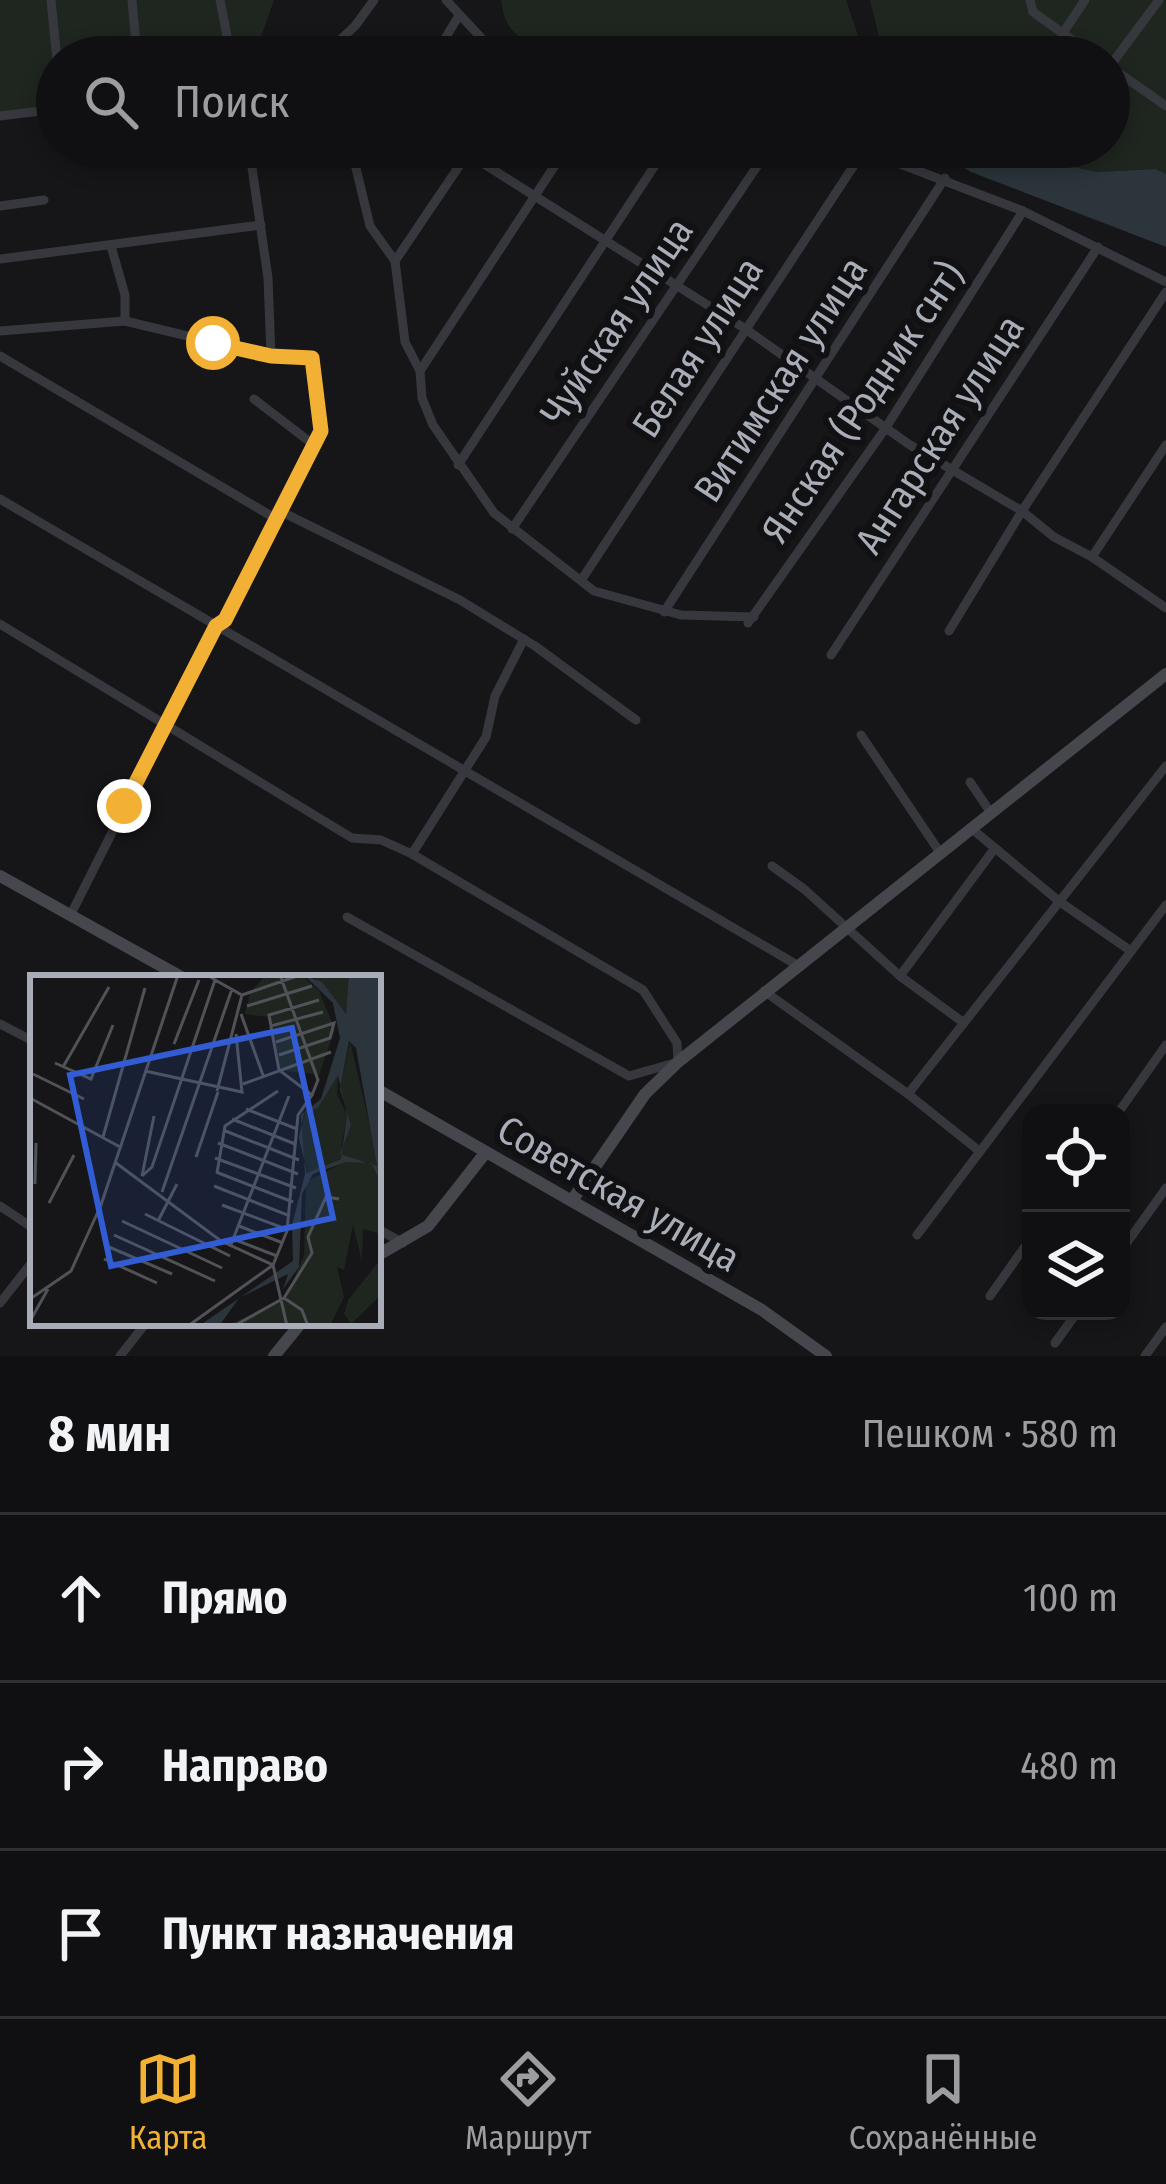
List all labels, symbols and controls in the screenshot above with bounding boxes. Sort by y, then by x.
search box [36,36,1130,168]
icon: search [78,69,144,135]
text: Поиск [174,75,289,129]
street label: Чуйская улица [531,209,703,434]
street label: Белая улица [623,249,773,446]
street label: Витимская улица [685,249,877,511]
street label: Янская (Родник снт) [752,253,974,552]
street label: Ангарская улица [846,307,1034,562]
route start [186,316,240,370]
route end [97,779,151,833]
inset map [30,975,381,1326]
map controls [1022,1104,1130,1320]
button: locate [1022,1104,1130,1212]
street label: Советская улица [489,1106,748,1282]
button: layers [1022,1212,1130,1320]
text: 8 мин [48,1403,171,1465]
text: Пешком · 580 m [862,1411,1118,1457]
icon: ahead [48,1565,114,1631]
text: Прямо [162,1571,287,1625]
text: 100 m [1023,1575,1118,1621]
icon: right [48,1733,114,1799]
text: Направо [162,1739,328,1793]
text: 480 m [1020,1743,1118,1789]
icon: arrive [48,1901,114,1967]
text: Пункт назначения [162,1907,515,1961]
tab: Карта [129,2046,208,2158]
tab: Маршрут [465,2046,591,2158]
tab: Сохранённые [849,2046,1037,2158]

